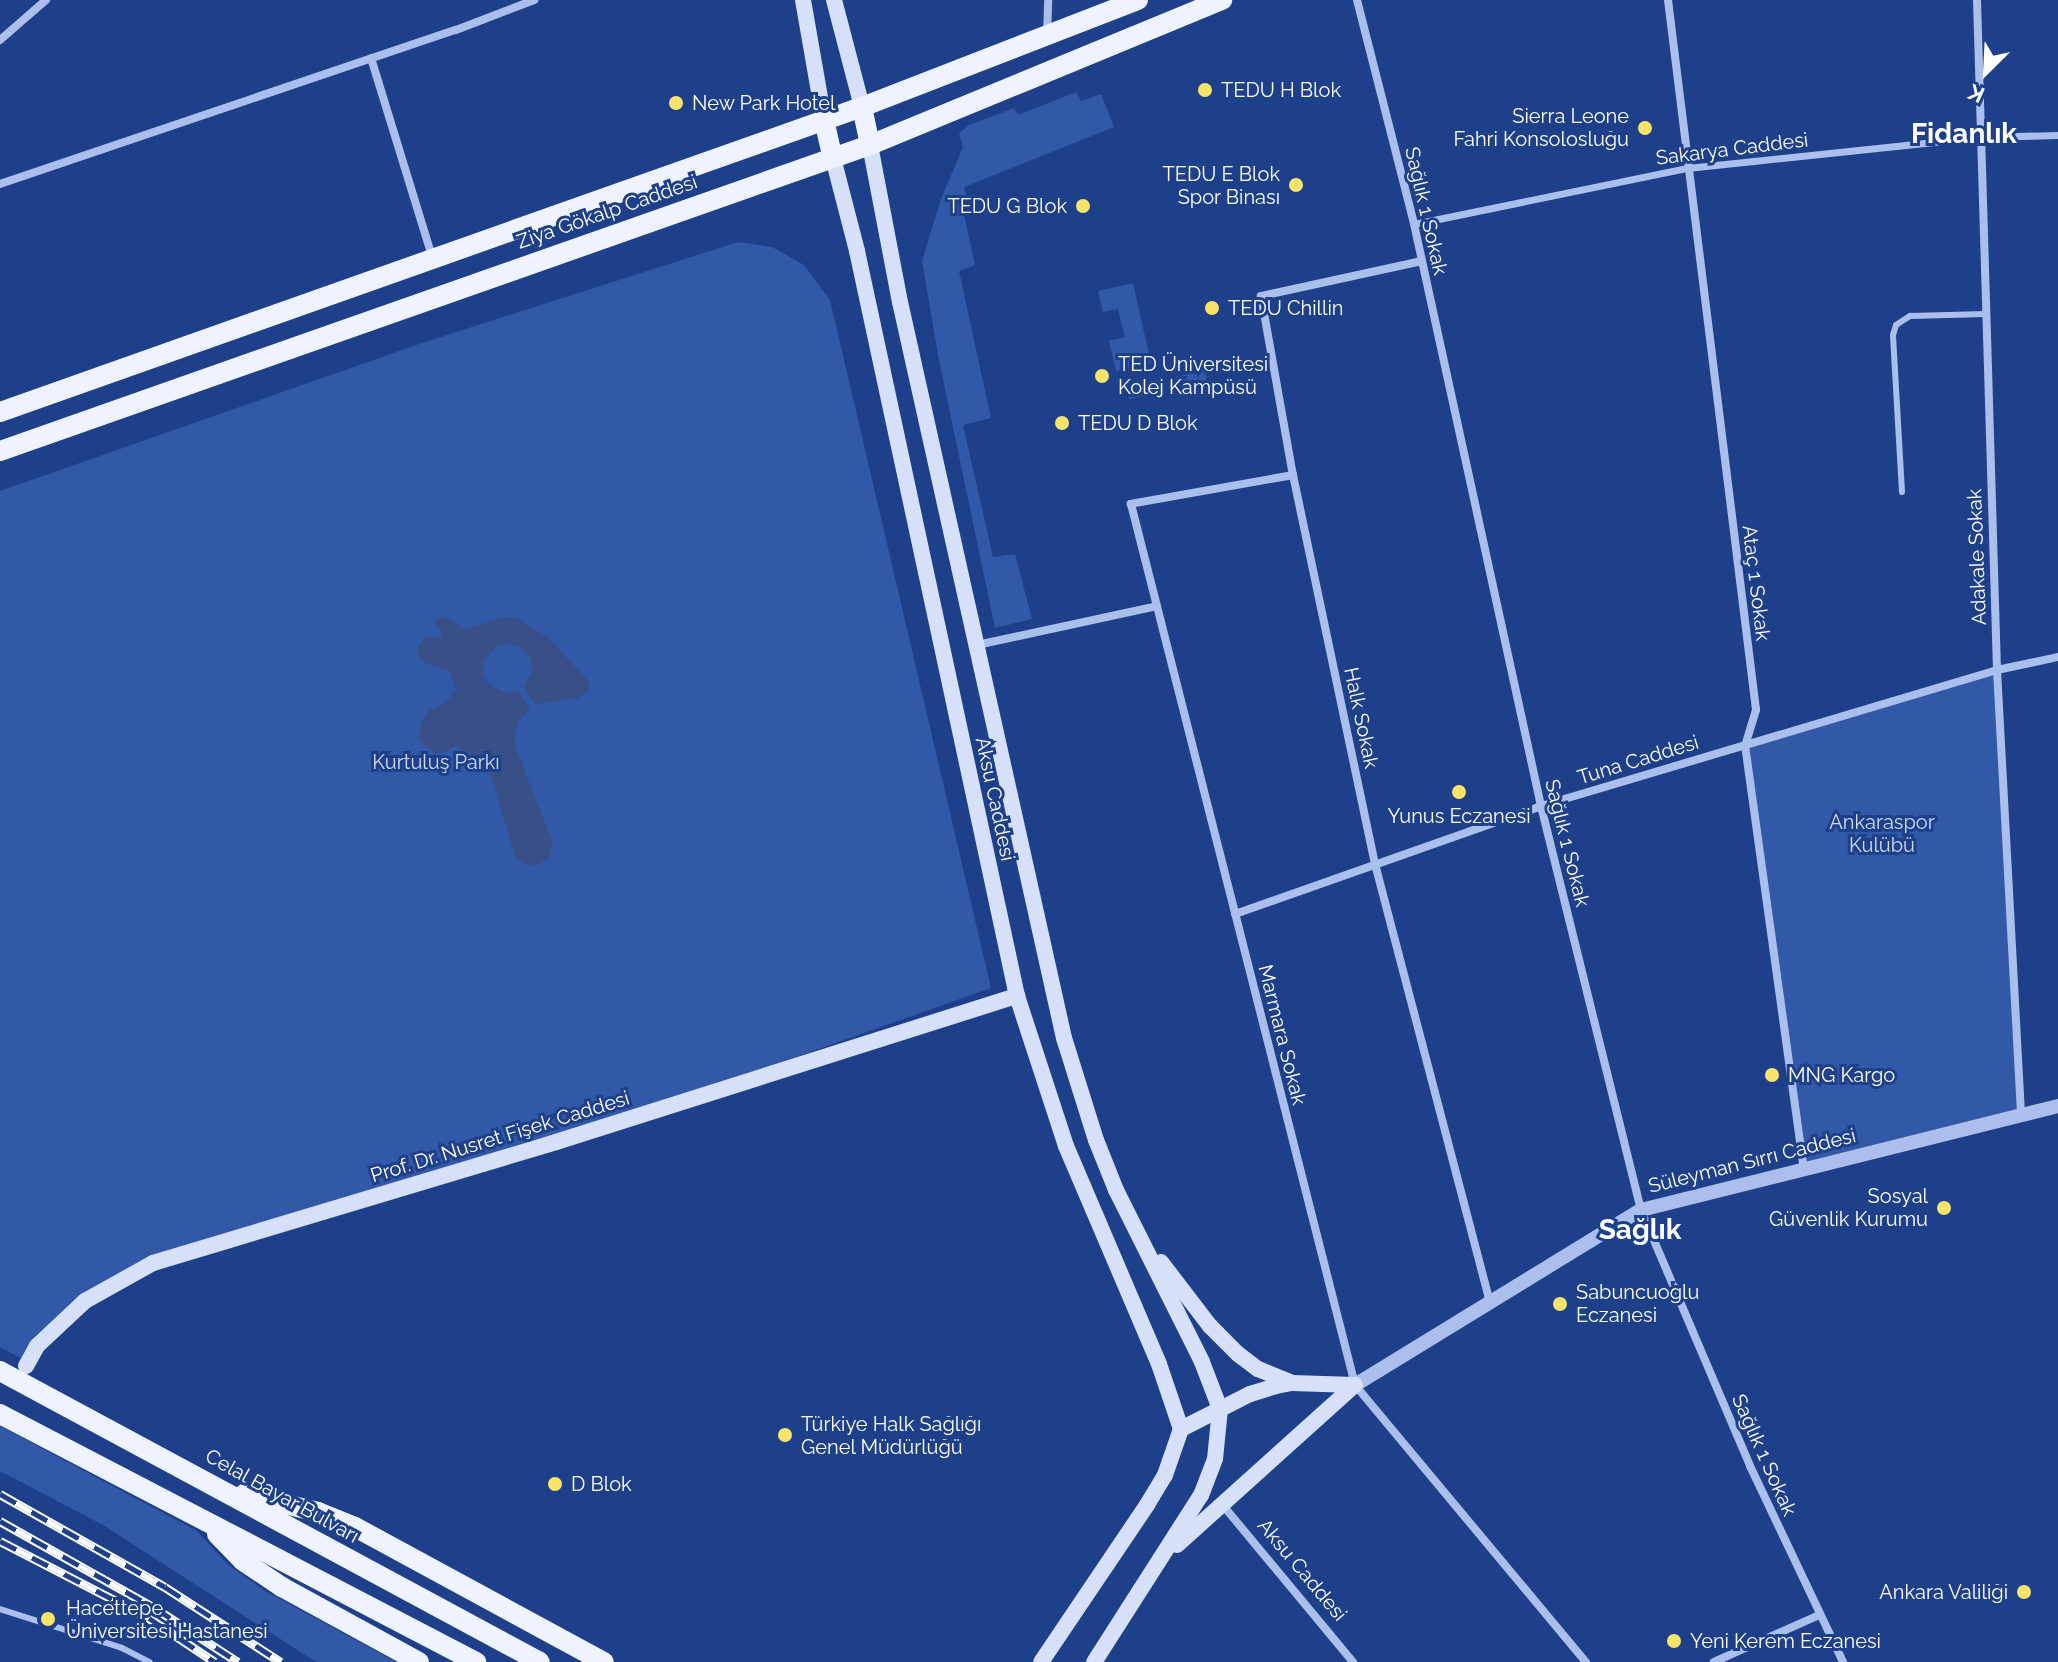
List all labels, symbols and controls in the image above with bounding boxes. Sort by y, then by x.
north arrow [1946,32,2026,112]
place label: TEDU H Blok [1221,78,1341,102]
text: K [1964,79,1988,109]
marker: TEDU H Blok [1196,81,1214,99]
place label: New Park Hotel [692,91,836,115]
marker: New Park Hotel [667,94,685,112]
place label: Sierra Leone Fahri Konsolosluğu [1454,104,1629,151]
district label: Fidanlık [1911,117,2017,151]
marker: Sierra Leone Fahri Konsolosluğu [1636,119,1654,137]
street label: Sakarya Caddesi [1654,128,1810,170]
street label: Sağlık 1 Sokak [1400,145,1452,277]
place label: TEDU E Blok Spor Binası [1163,162,1280,209]
street label: Ziya Gökalp Caddesi [514,170,700,254]
marker: TEDU E Blok Spor Binası [1287,176,1305,194]
place label: TEDU G Blok [947,194,1067,218]
marker: TEDU G Blok [1074,197,1092,215]
place label: TEDU Chillin [1228,296,1344,320]
marker: TEDU Chillin [1203,299,1221,317]
place label: TED Üniversitesi Kolej Kampüsü [1118,352,1268,399]
marker: TED Üniversitesi Kolej Kampüsü [1093,367,1111,385]
place label: TEDU D Blok [1078,411,1198,435]
marker: TEDU D Blok [1053,414,1071,432]
street label: Adakale Sokak [1963,488,1991,626]
street label: Ataç 1 Sokak [1737,524,1775,642]
street label: Halk Sokak [1339,665,1383,771]
street label: Tuna Caddesi [1575,730,1701,790]
street label: Aksu Caddesi [970,735,1020,863]
park label: Kurtuluş Parkı [372,750,500,774]
street label: Sağlık 1 Sokak [1540,777,1594,909]
marker: Yunus Eczanesi [1450,783,1468,801]
place label: Yunus Eczanesi [1387,804,1531,828]
park label: Ankaraspor Kulübü [1829,811,1935,858]
street label: Marmara Sokak [1253,962,1311,1108]
place label: MNG Kargo [1788,1063,1895,1087]
marker: MNG Kargo [1763,1066,1781,1084]
street label: Prof. Dr. Nusret Fişek Caddesi [368,1086,632,1188]
street label: Süleyman Sırrı Caddesi [1646,1124,1858,1198]
place label: Sosyal Güvenlik Kurumu [1769,1184,1928,1231]
marker: Sosyal Güvenlik Kurumu [1935,1199,1953,1217]
district label: Sağlık [1599,1213,1681,1247]
place label: Sabuncuoğlu Eczanesi [1576,1280,1699,1327]
marker: Sabuncuoğlu Eczanesi [1551,1295,1569,1313]
street label: Sağlık 1 Sokak [1726,1390,1802,1520]
place label: Türkiye Halk Sağlığı Genel Müdürlüğü [801,1412,981,1459]
marker: Türkiye Halk Sağlığı Genel Müdürlüğü [776,1426,794,1444]
street label: Celal Bayar Bulvarı [201,1444,363,1548]
place label: D Blok [571,1472,632,1496]
marker: D Blok [546,1475,564,1493]
street label: Aksu Caddesi [1252,1514,1352,1626]
place label: Ankara Valiliği [1879,1580,2008,1604]
marker: Ankara Valiliği [2015,1583,2033,1601]
place label: Hacettepe Üniversitesi Hastanesi [66,1596,268,1643]
marker: Hacettepe Üniversitesi Hastanesi [37,1608,59,1630]
place label: Yeni Kerem Eczanesi [1690,1629,1881,1653]
marker: Yeni Kerem Eczanesi [1665,1632,1683,1650]

